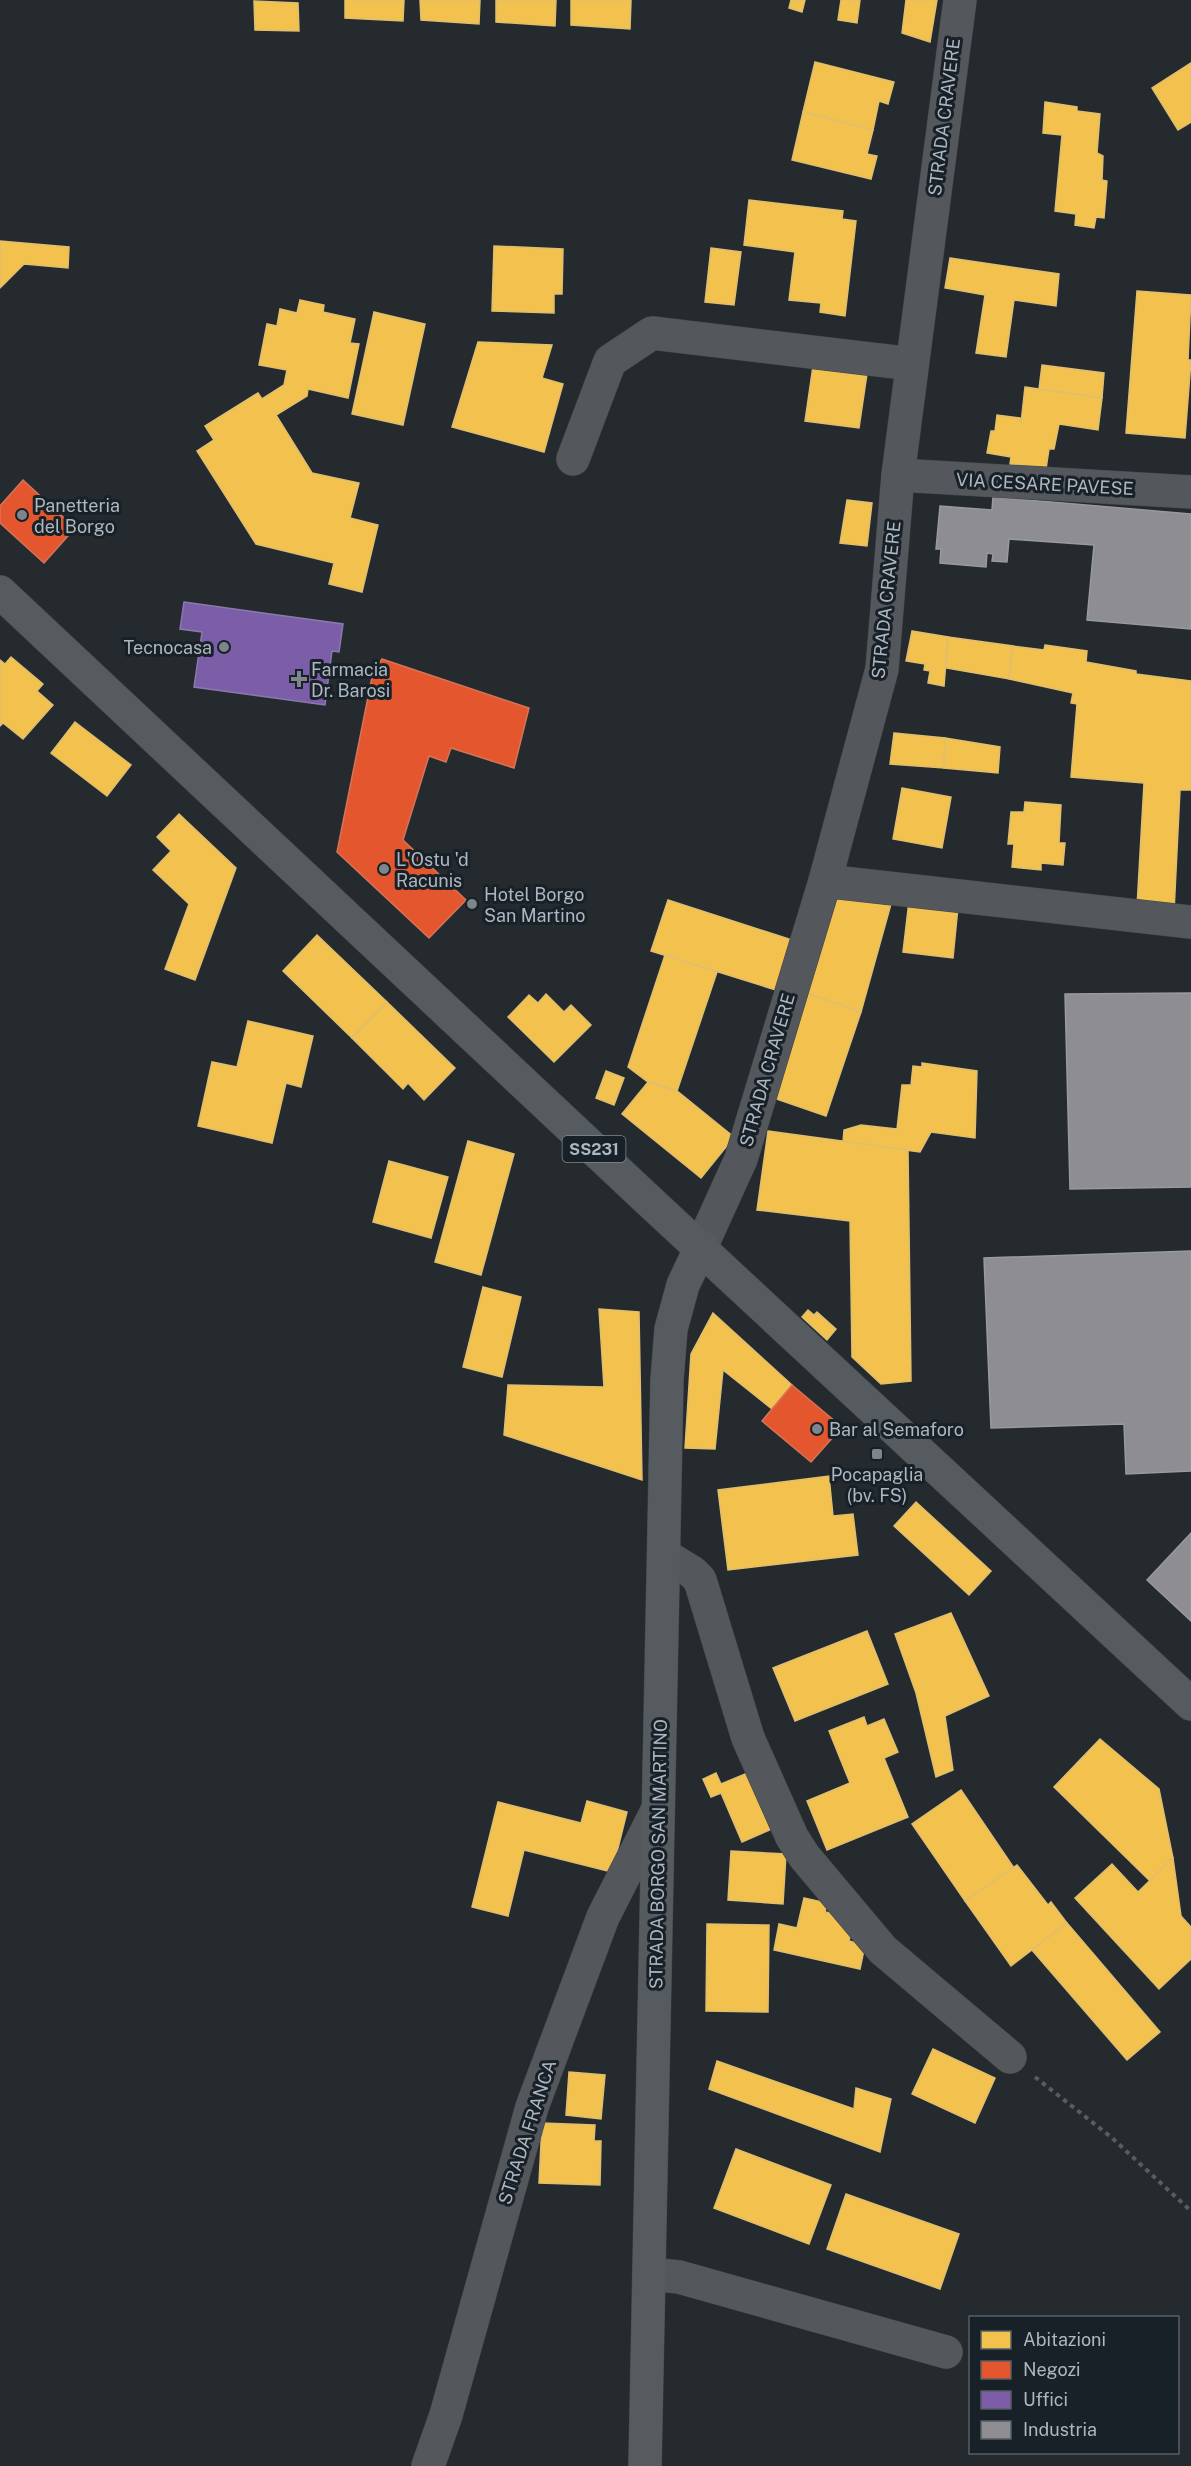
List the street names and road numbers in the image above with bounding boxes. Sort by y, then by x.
street label: STRADA CRAVERE [924,37,964,197]
street label: VIA CESARE PAVESE [956,469,1134,499]
street label: STRADA CRAVERE [867,520,905,680]
street label: STRADA CRAVERE [735,991,799,1149]
road number: SS231 [562,1136,626,1162]
street label: STRADA BORGO SAN MARTINO [645,1719,671,1989]
street label: STRADA FRANCA [494,2057,560,2207]

